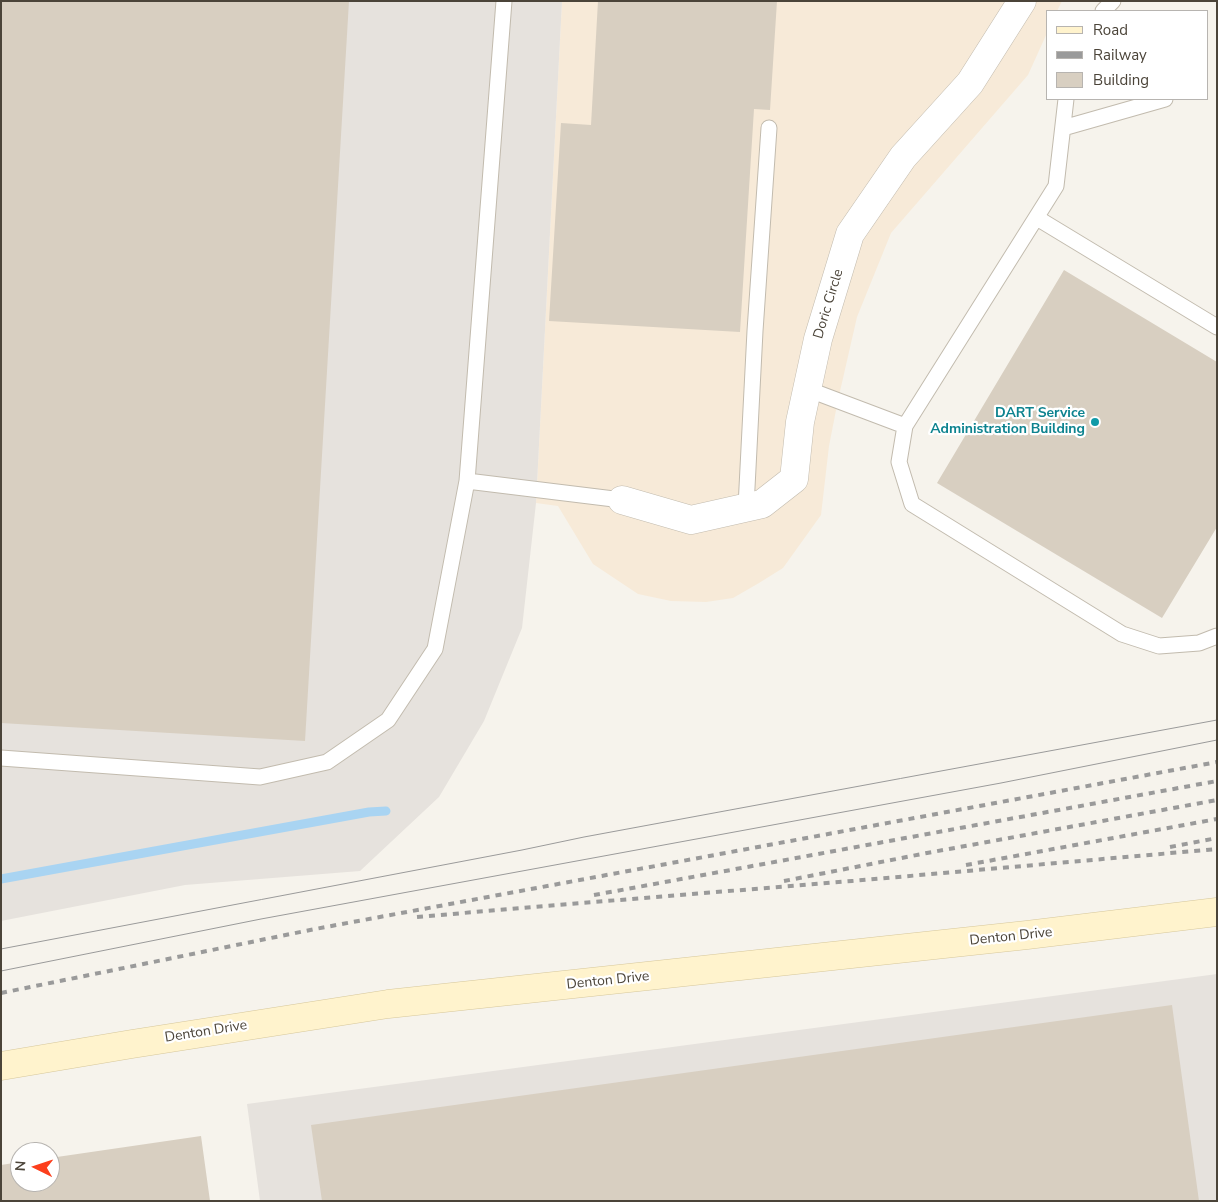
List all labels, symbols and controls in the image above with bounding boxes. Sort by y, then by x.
legend [1046,10,1208,100]
text: Road [1093,20,1128,40]
text: Railway [1093,45,1147,65]
text: Building [1093,70,1149,90]
street label: Doric Circle [810,267,848,341]
place label: DART Service Administration Building [930,406,1085,438]
marker: DART Service Administration Building [1089,416,1101,428]
street label: Denton Drive [969,924,1053,950]
street label: Denton Drive [566,968,650,994]
street label: Denton Drive [164,1017,248,1047]
north arrow [10,1142,60,1192]
text: N [11,1160,30,1172]

